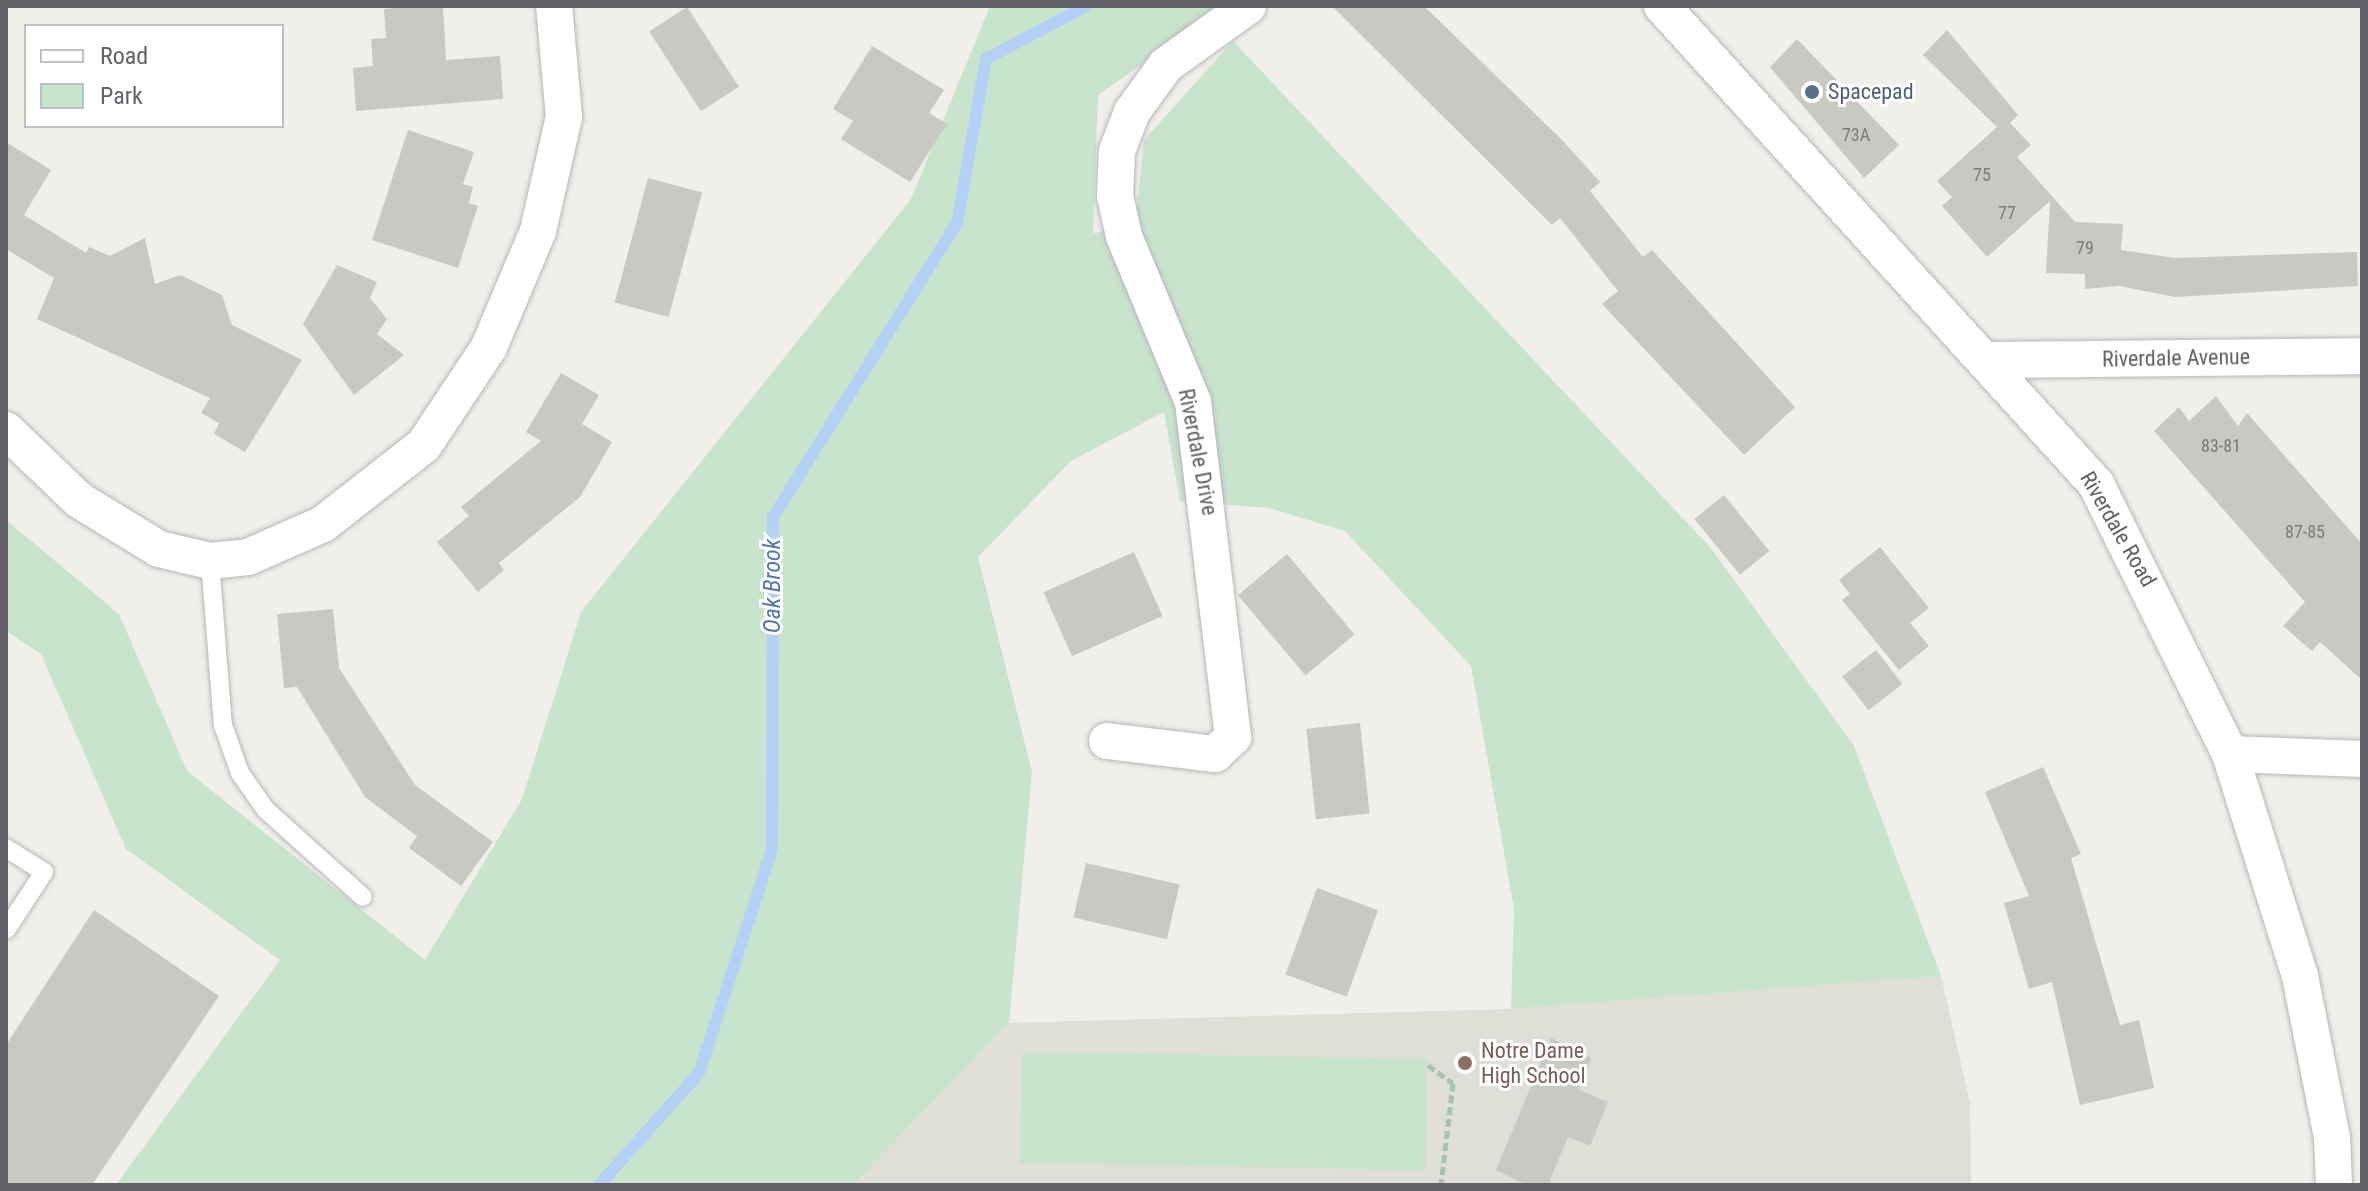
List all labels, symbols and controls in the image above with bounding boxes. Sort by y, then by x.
legend [24,24,284,128]
text: Road [100,42,148,70]
place label: Spacepad [1828,79,1914,105]
text: Park [100,82,143,110]
marker: Spacepad [1803,83,1821,101]
house number: 73A [1842,124,1870,146]
house number: 75 [1973,164,1991,186]
house number: 77 [1998,202,2016,224]
house number: 79 [2076,237,2094,259]
street label: Riverdale Avenue [2102,344,2250,372]
street label: Riverdale Drive [1173,386,1223,518]
house number: 83-81 [2201,435,2241,457]
street label: Riverdale Road [2074,467,2162,591]
house number: 87-85 [2285,521,2325,543]
water label: Oak Brook [759,539,787,633]
place label: Notre Dame High School [1481,1037,1586,1088]
marker: Notre Dame High School [1456,1054,1474,1072]

